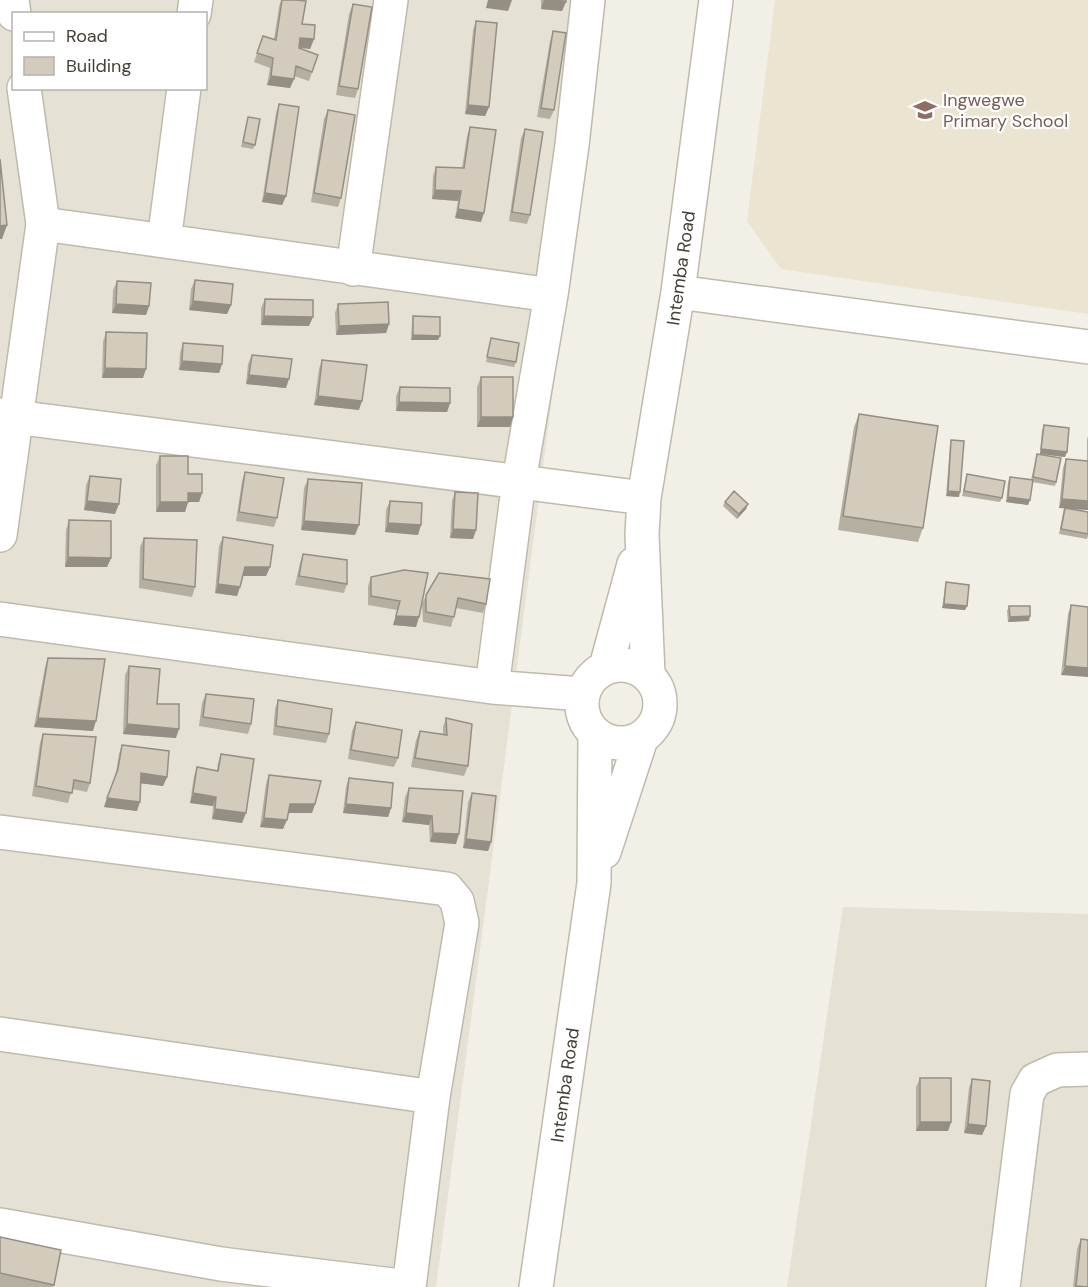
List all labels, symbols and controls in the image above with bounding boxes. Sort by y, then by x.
legend [12,12,207,90]
text: Road [66,24,108,48]
text: Building [66,54,131,78]
place label: Ingwegwe Primary School [943,88,1068,133]
school or university icon: Ingwegwe Primary School [912,97,938,123]
street label: Intemba Road [661,209,701,327]
street label: Intemba Road [545,1026,585,1144]

